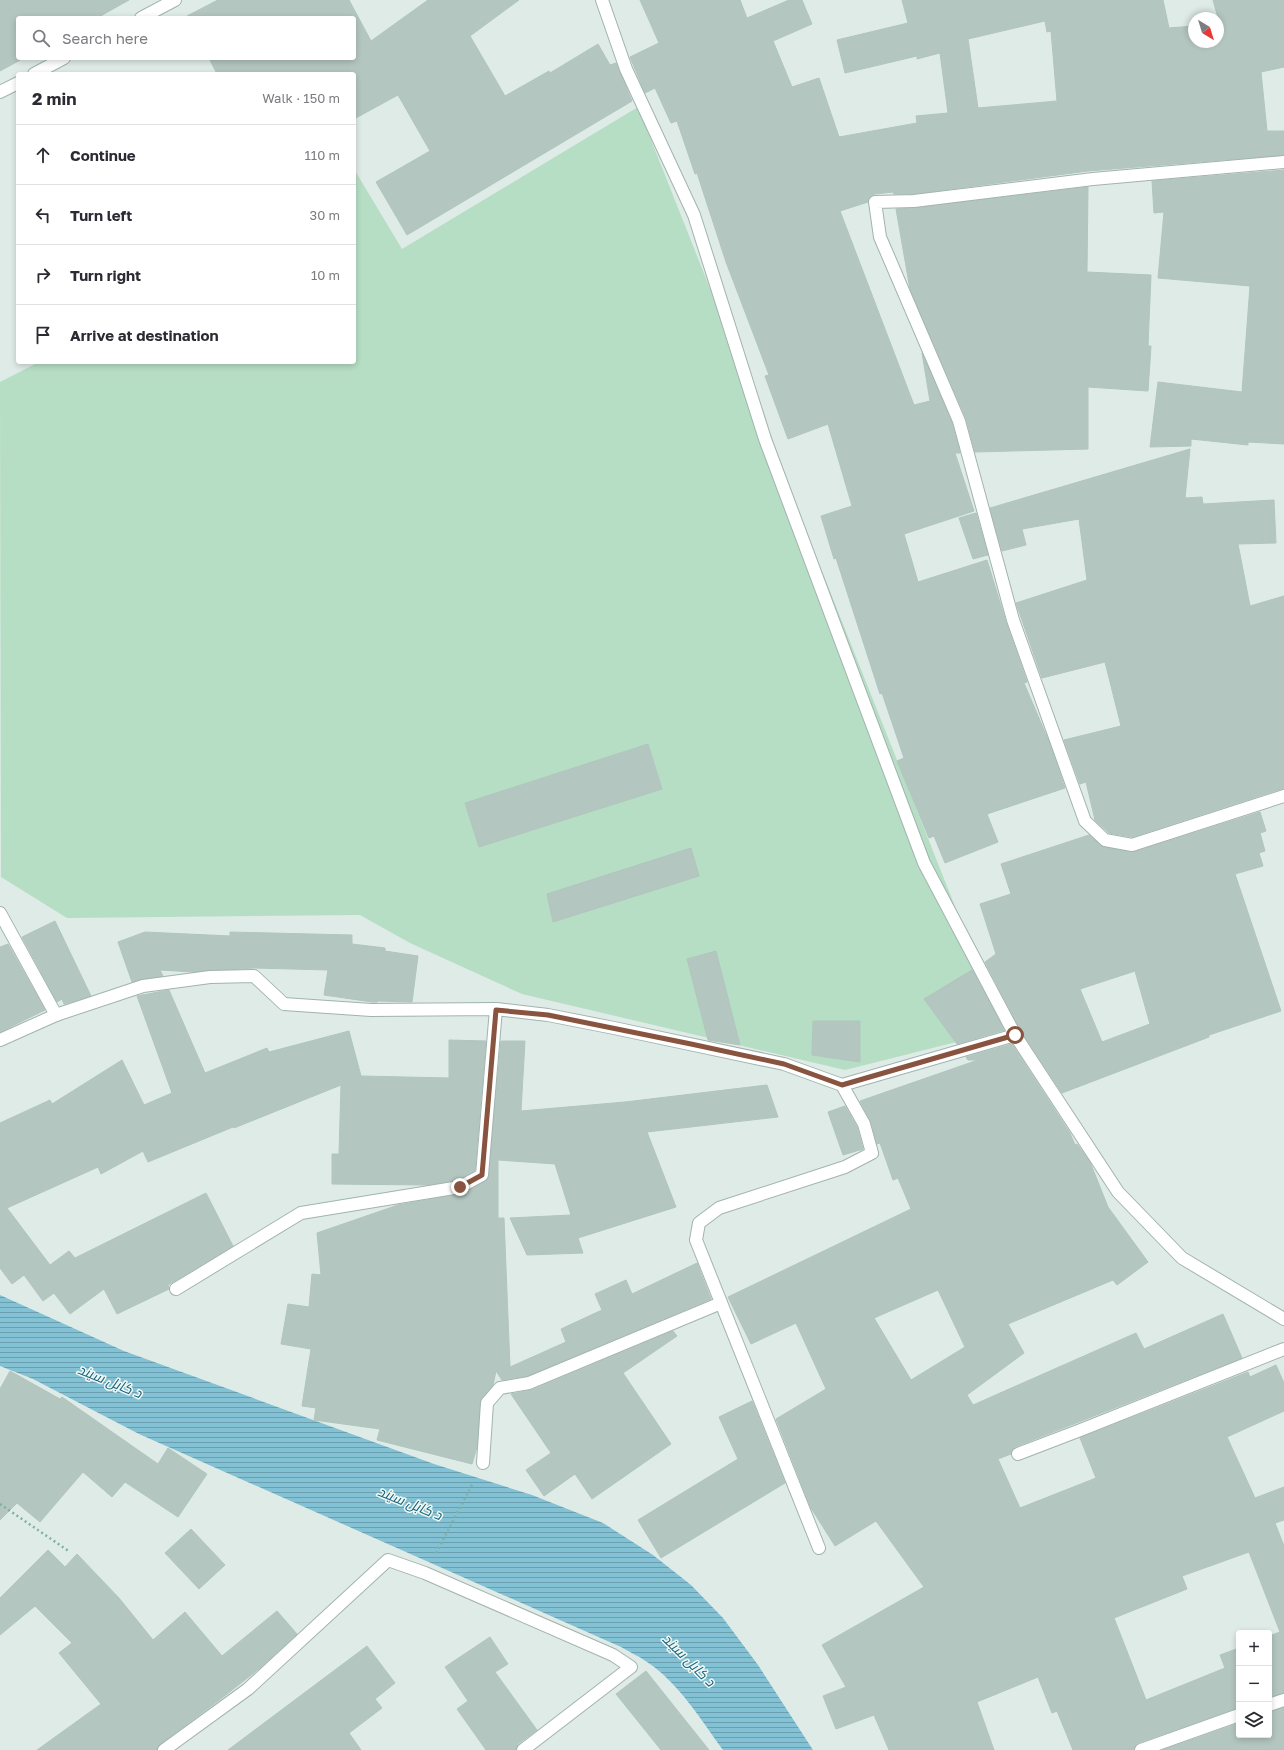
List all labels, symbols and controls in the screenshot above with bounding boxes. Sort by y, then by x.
north arrow [1188,12,1224,48]
search box [16,16,356,60]
icon: search [30,27,52,49]
text: Search here [62,29,148,47]
text: 2 min [32,88,76,109]
text: Walk · 150 m [262,90,340,106]
icon: ahead [32,144,54,166]
text: Continue [70,146,136,164]
text: 110 m [305,147,340,163]
icon: left [32,204,54,226]
text: Turn left [70,206,132,224]
text: 30 m [310,207,340,223]
icon: right [32,264,54,286]
text: Turn right [70,266,141,284]
text: 10 m [311,267,340,283]
icon: arrive [32,324,54,346]
text: Arrive at destination [70,326,219,344]
route start [1006,1026,1024,1044]
route end [451,1178,469,1196]
water label: د کابل سيند [75,1360,146,1402]
water label: د کابل سيند [375,1482,446,1524]
water label: د کابل سيند [659,1630,720,1691]
map controls [1236,1630,1272,1738]
button: + [1236,1630,1272,1666]
button: − [1236,1666,1272,1702]
button: layers [1236,1702,1272,1738]

